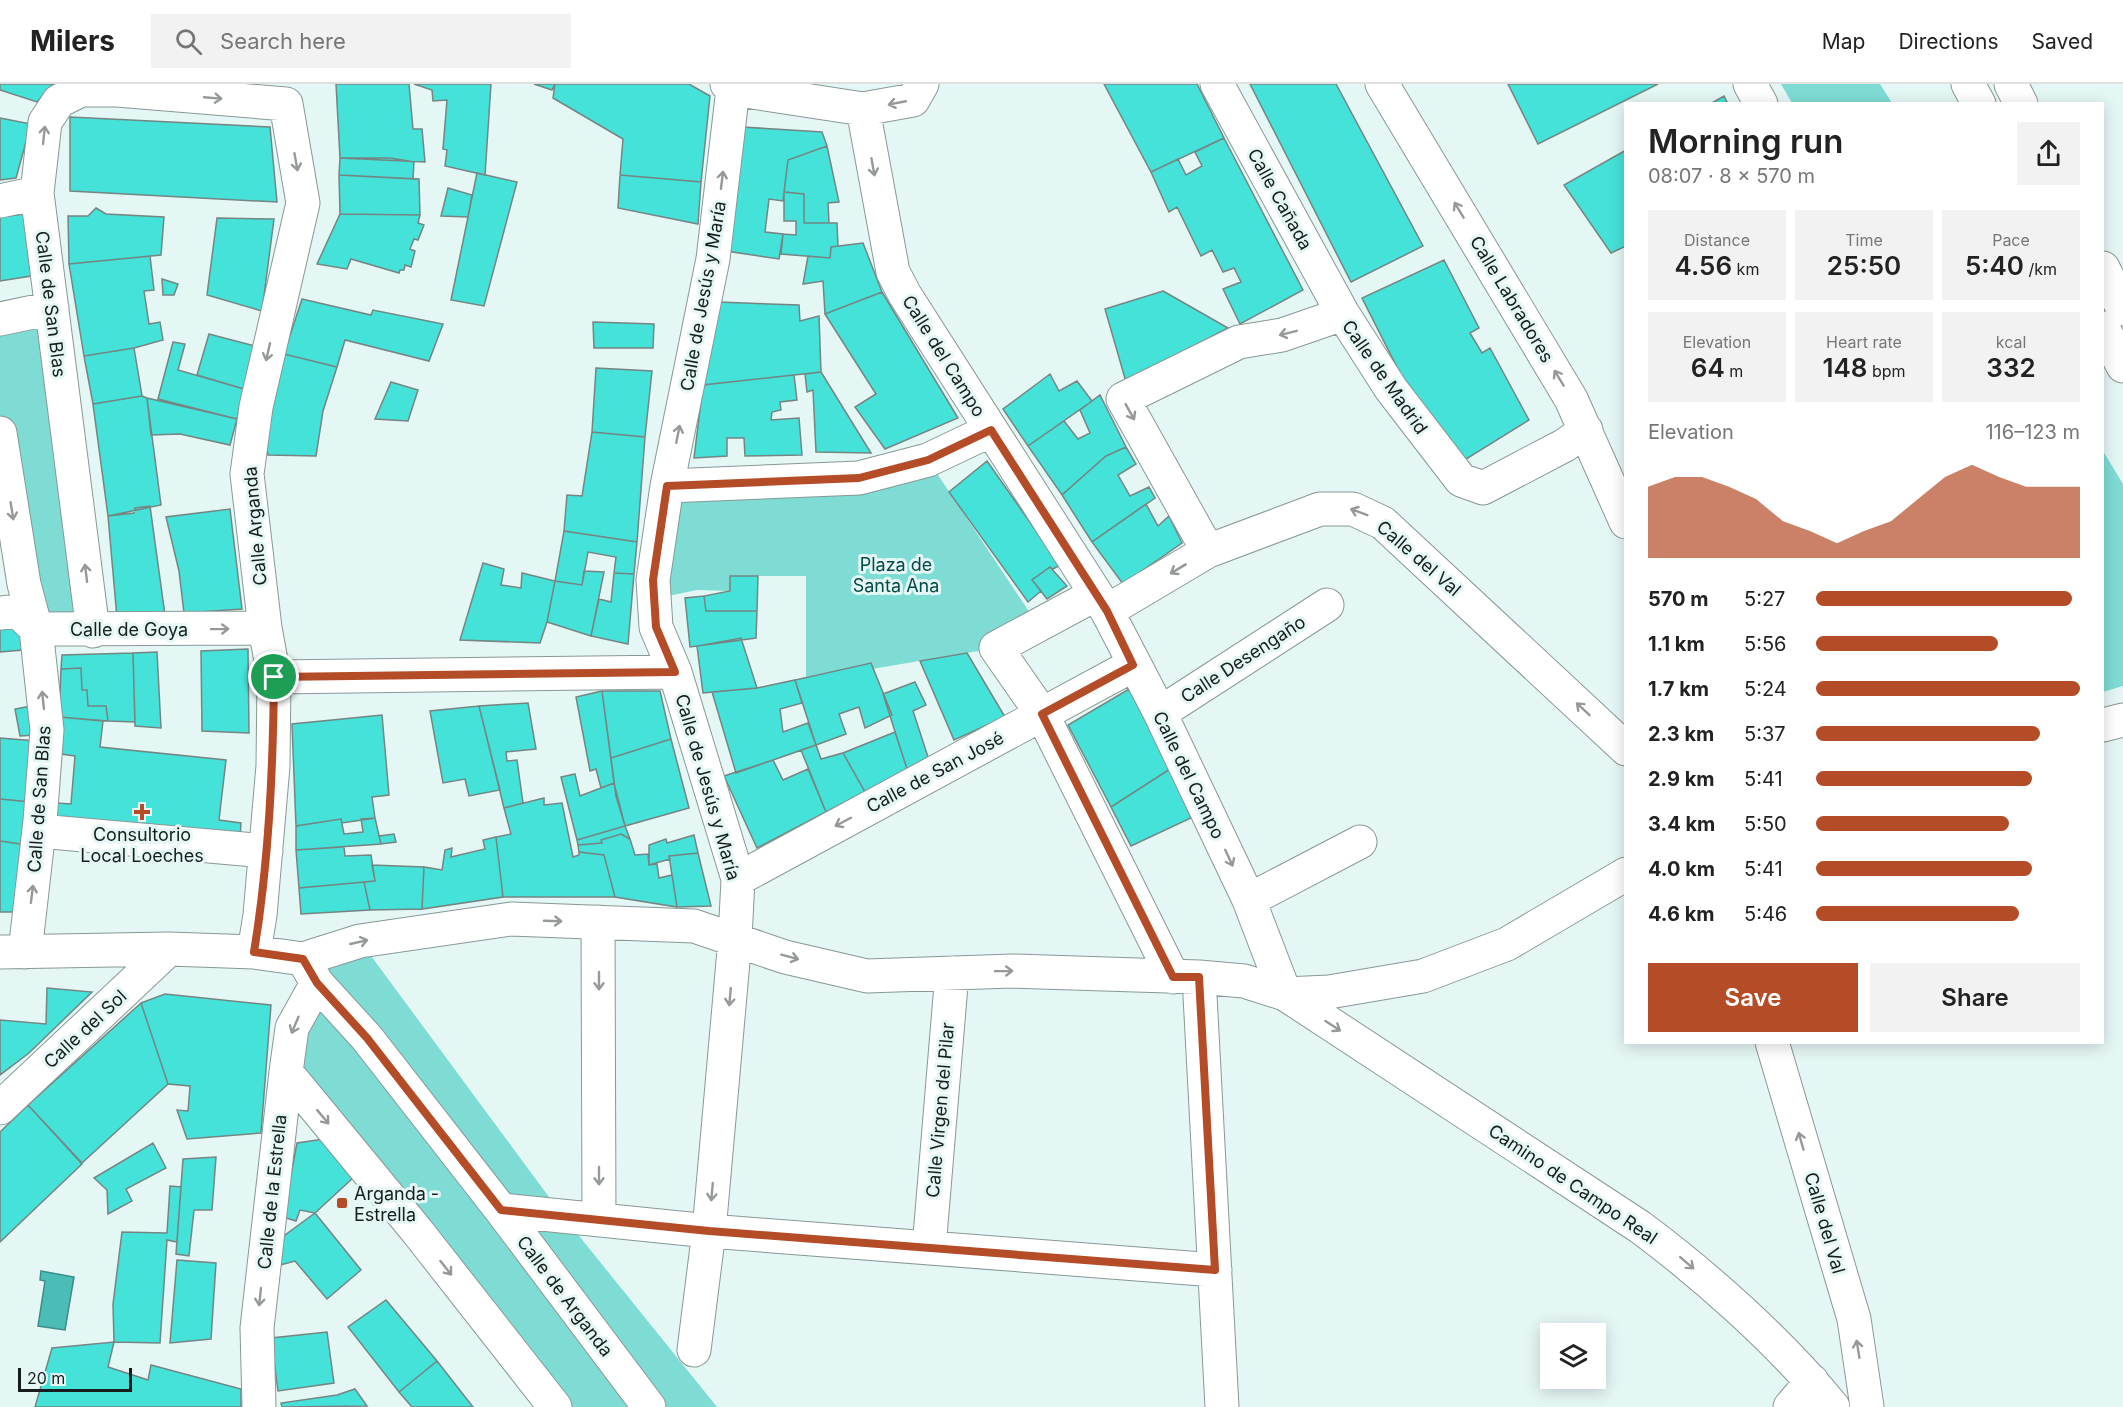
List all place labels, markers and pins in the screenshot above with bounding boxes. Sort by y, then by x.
pin [248,651,299,702]
marker: Consultorio Local Loeches [133,803,151,821]
place label: Consultorio Local Loeches [80,824,204,866]
place label: Arganda - Estrella [354,1183,439,1225]
marker: Arganda - Estrella [335,1196,349,1210]

